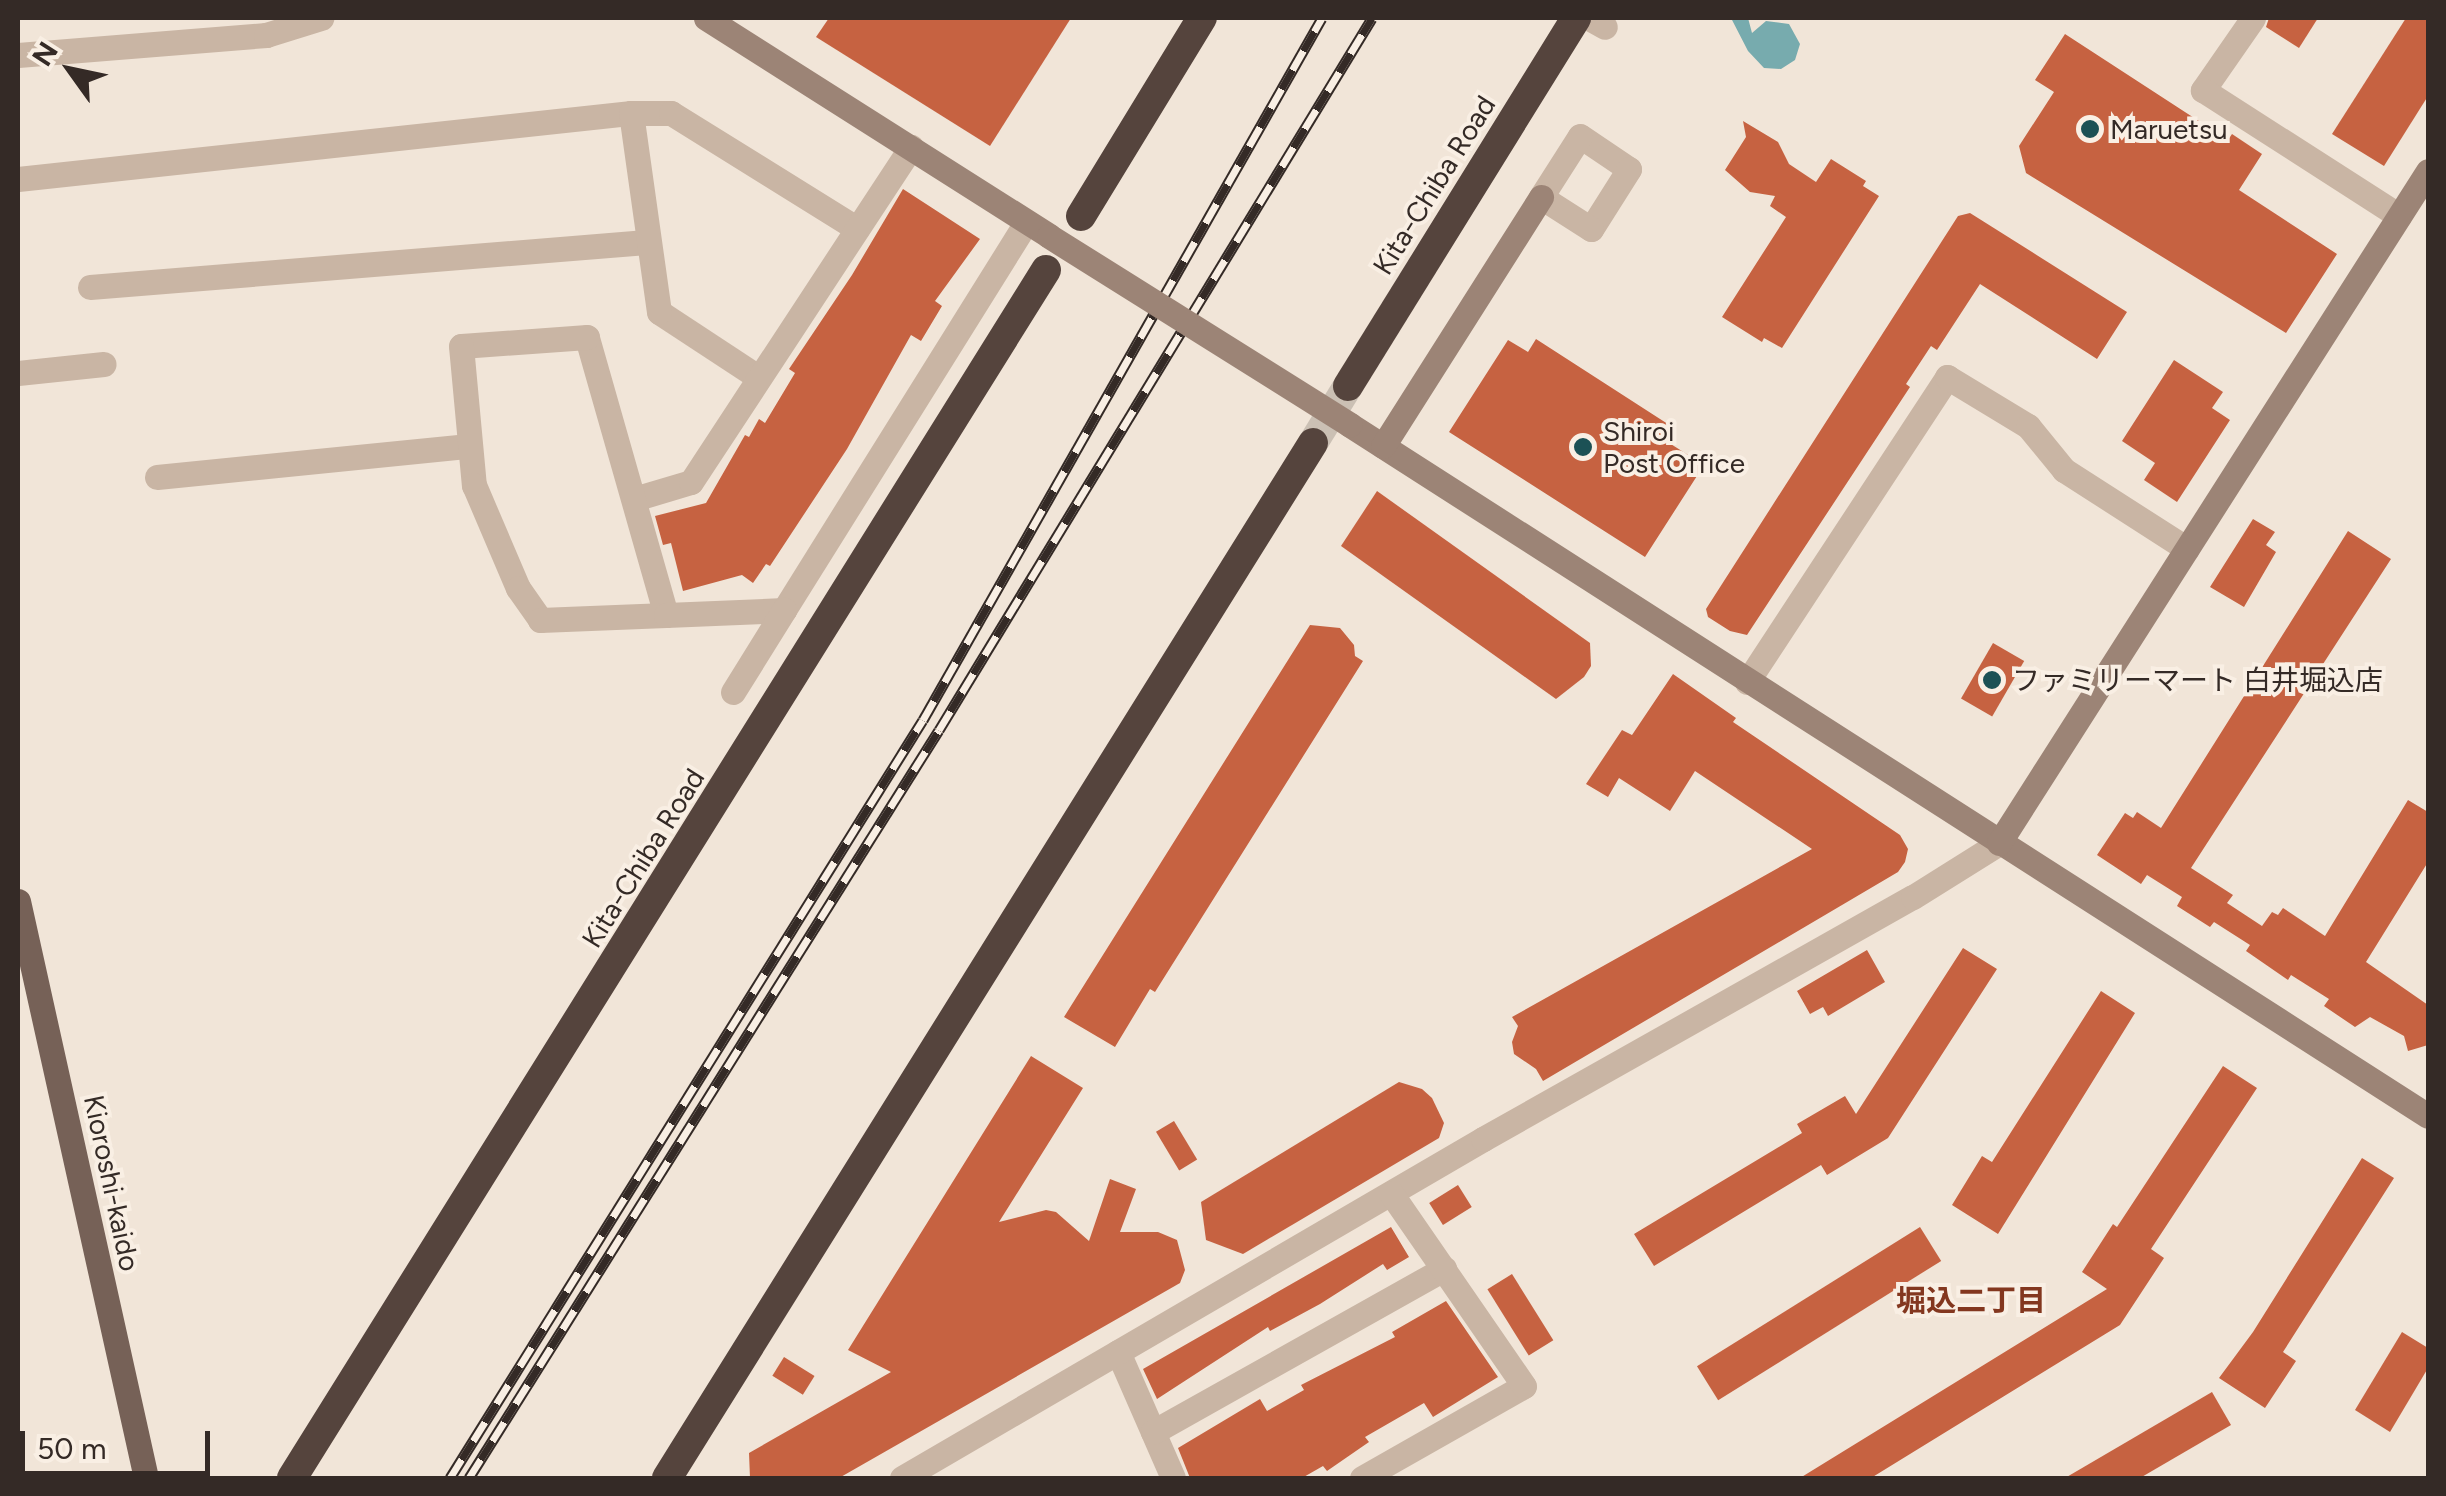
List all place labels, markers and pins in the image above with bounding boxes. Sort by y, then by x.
place label: Maruetsu [2110,112,2228,146]
marker: Maruetsu [2079,118,2101,140]
place label: Shiroi Post Office [1603,414,1745,480]
marker: Shiroi Post Office [1572,436,1594,458]
place label: ファミリーマート 白井堀込店 [2012,663,2383,697]
marker: ファミリーマート 白井堀込店 [1981,669,2003,691]

